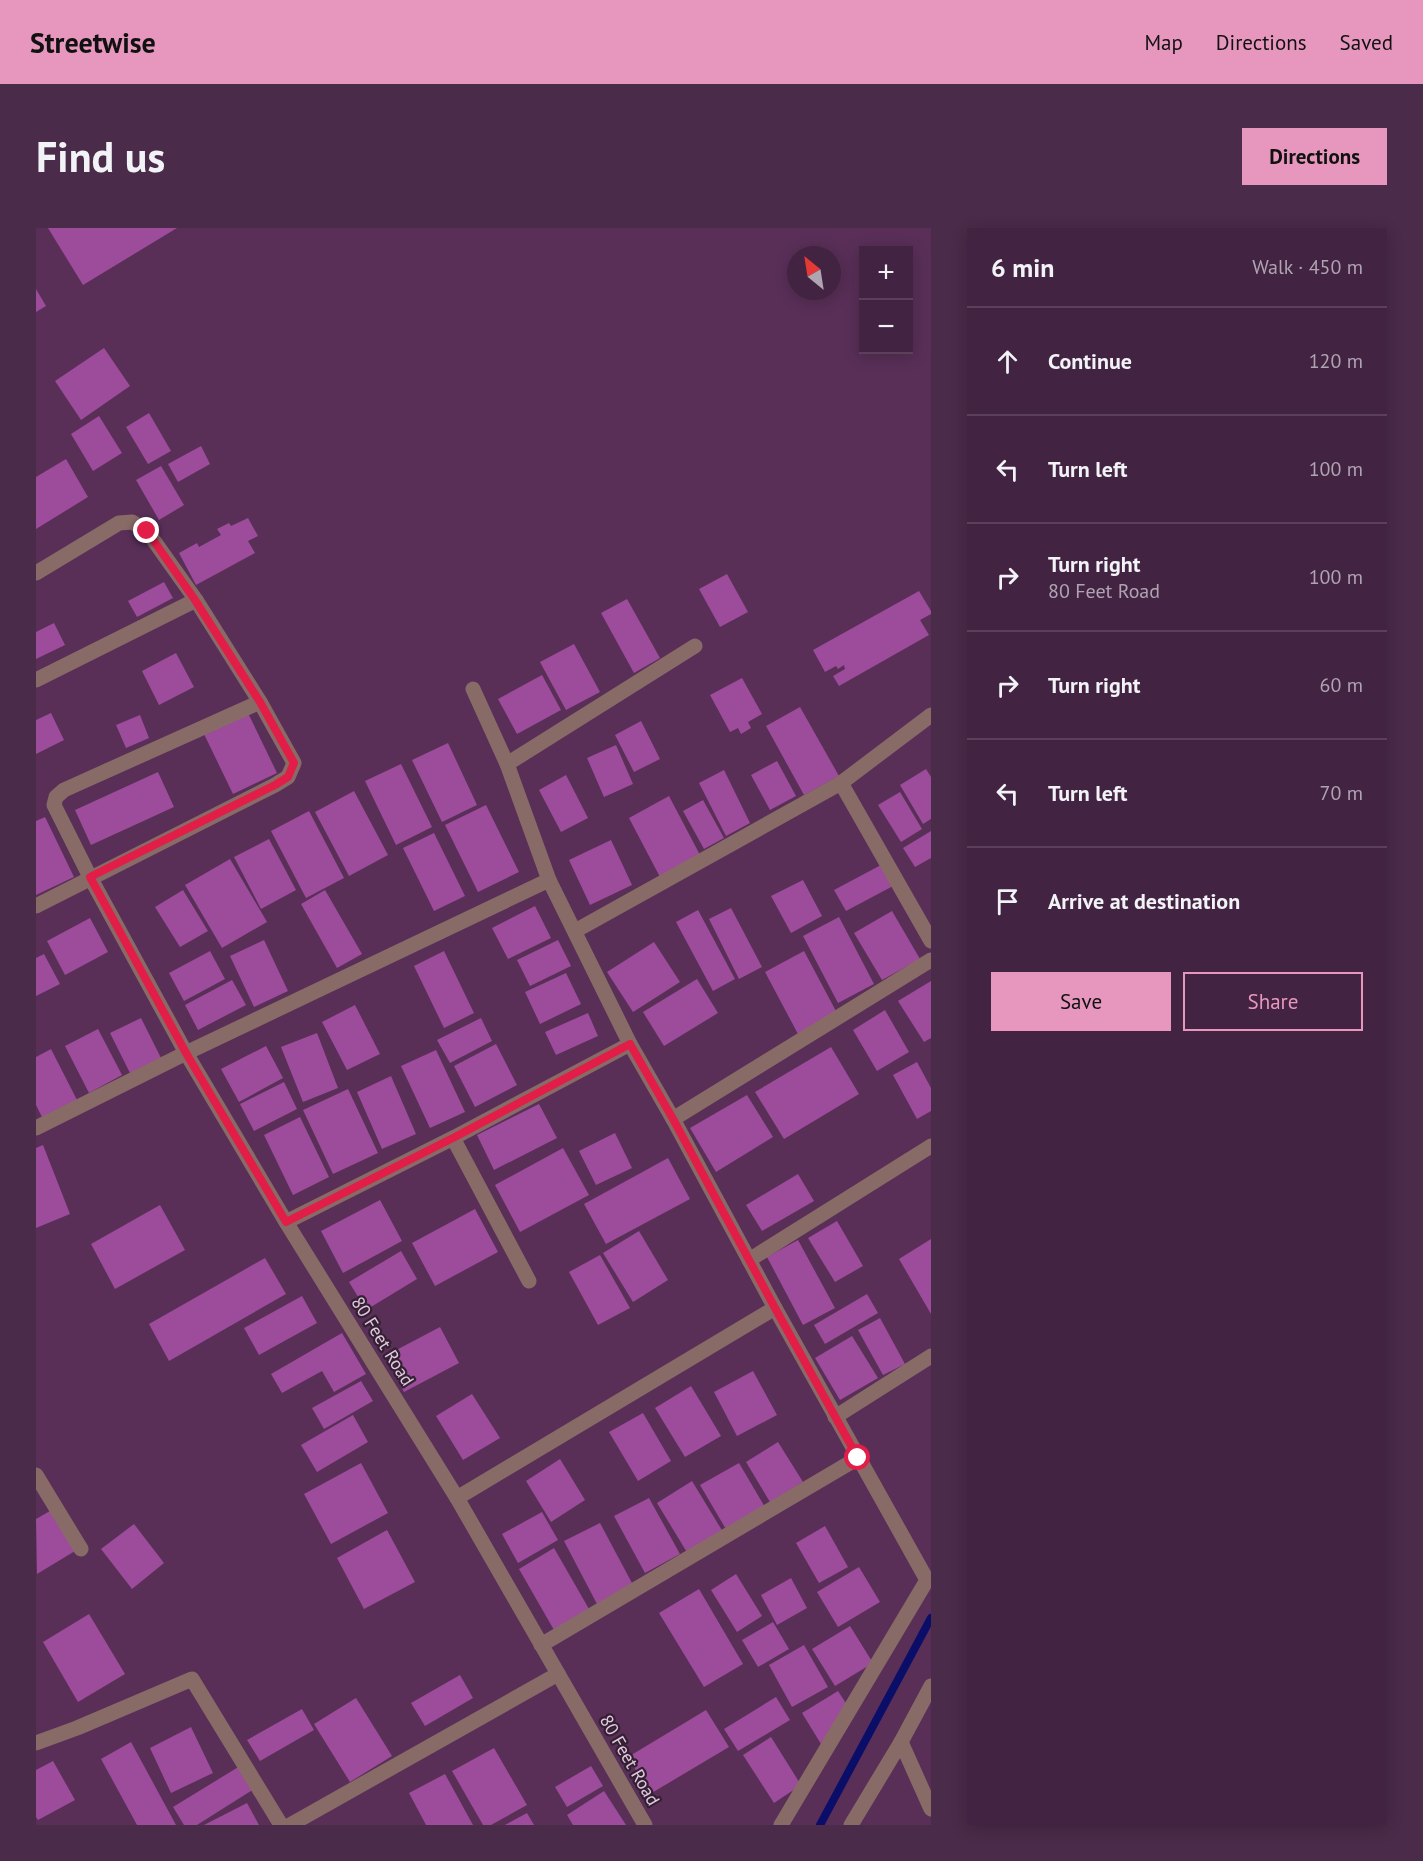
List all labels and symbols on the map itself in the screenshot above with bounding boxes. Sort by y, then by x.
north arrow [787,246,841,300]
route end [133,517,159,543]
street label: 80 Feet Road [347,1292,419,1390]
route start [844,1444,870,1470]
street label: 80 Feet Road [595,1711,665,1809]

